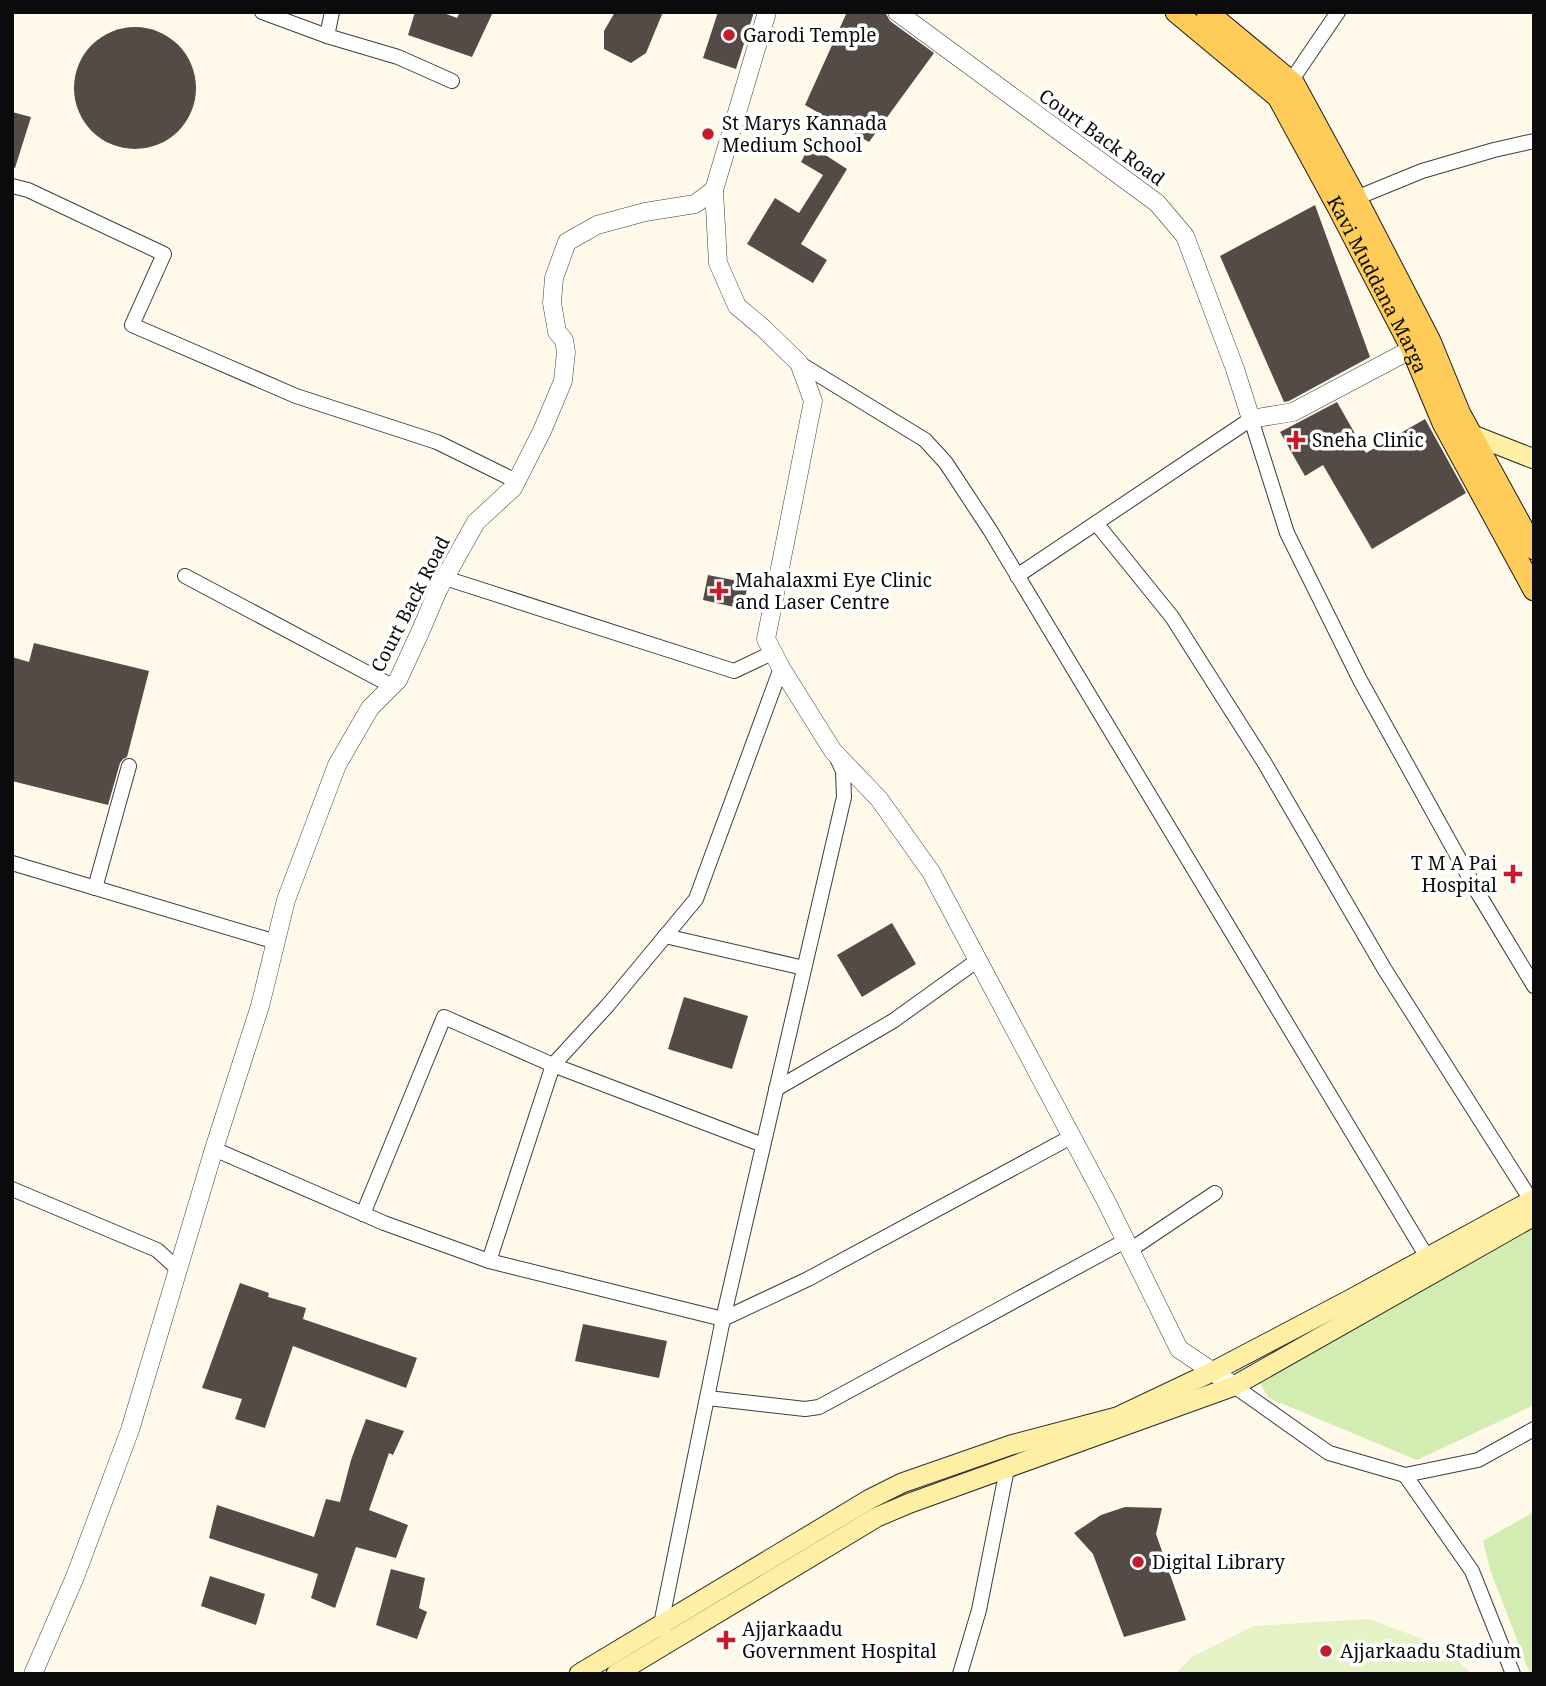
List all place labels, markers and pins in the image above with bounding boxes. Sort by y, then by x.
place label: Garodi Temple [743,22,876,48]
marker: Garodi Temple [721,27,737,43]
place label: St Marys Kannada Medium School [722,110,887,158]
marker: St Marys Kannada Medium School [700,126,716,142]
place label: Sneha Clinic [1312,427,1424,453]
marker: Sneha Clinic [1286,430,1306,450]
place label: Mahalaxmi Eye Clinic and Laser Centre [735,567,932,615]
marker: Mahalaxmi Eye Clinic and Laser Centre [709,581,729,601]
place label: T M A Pai Hospital [1411,850,1497,898]
marker: T M A Pai Hospital [1503,864,1523,884]
place label: Digital Library [1152,1549,1285,1575]
marker: Digital Library [1130,1554,1146,1570]
place label: Ajjarkaadu Government Hospital [742,1616,937,1664]
marker: Ajjarkaadu Government Hospital [716,1630,736,1650]
place label: Ajjarkaadu Stadium [1340,1638,1521,1664]
marker: Ajjarkaadu Stadium [1318,1643,1334,1659]

